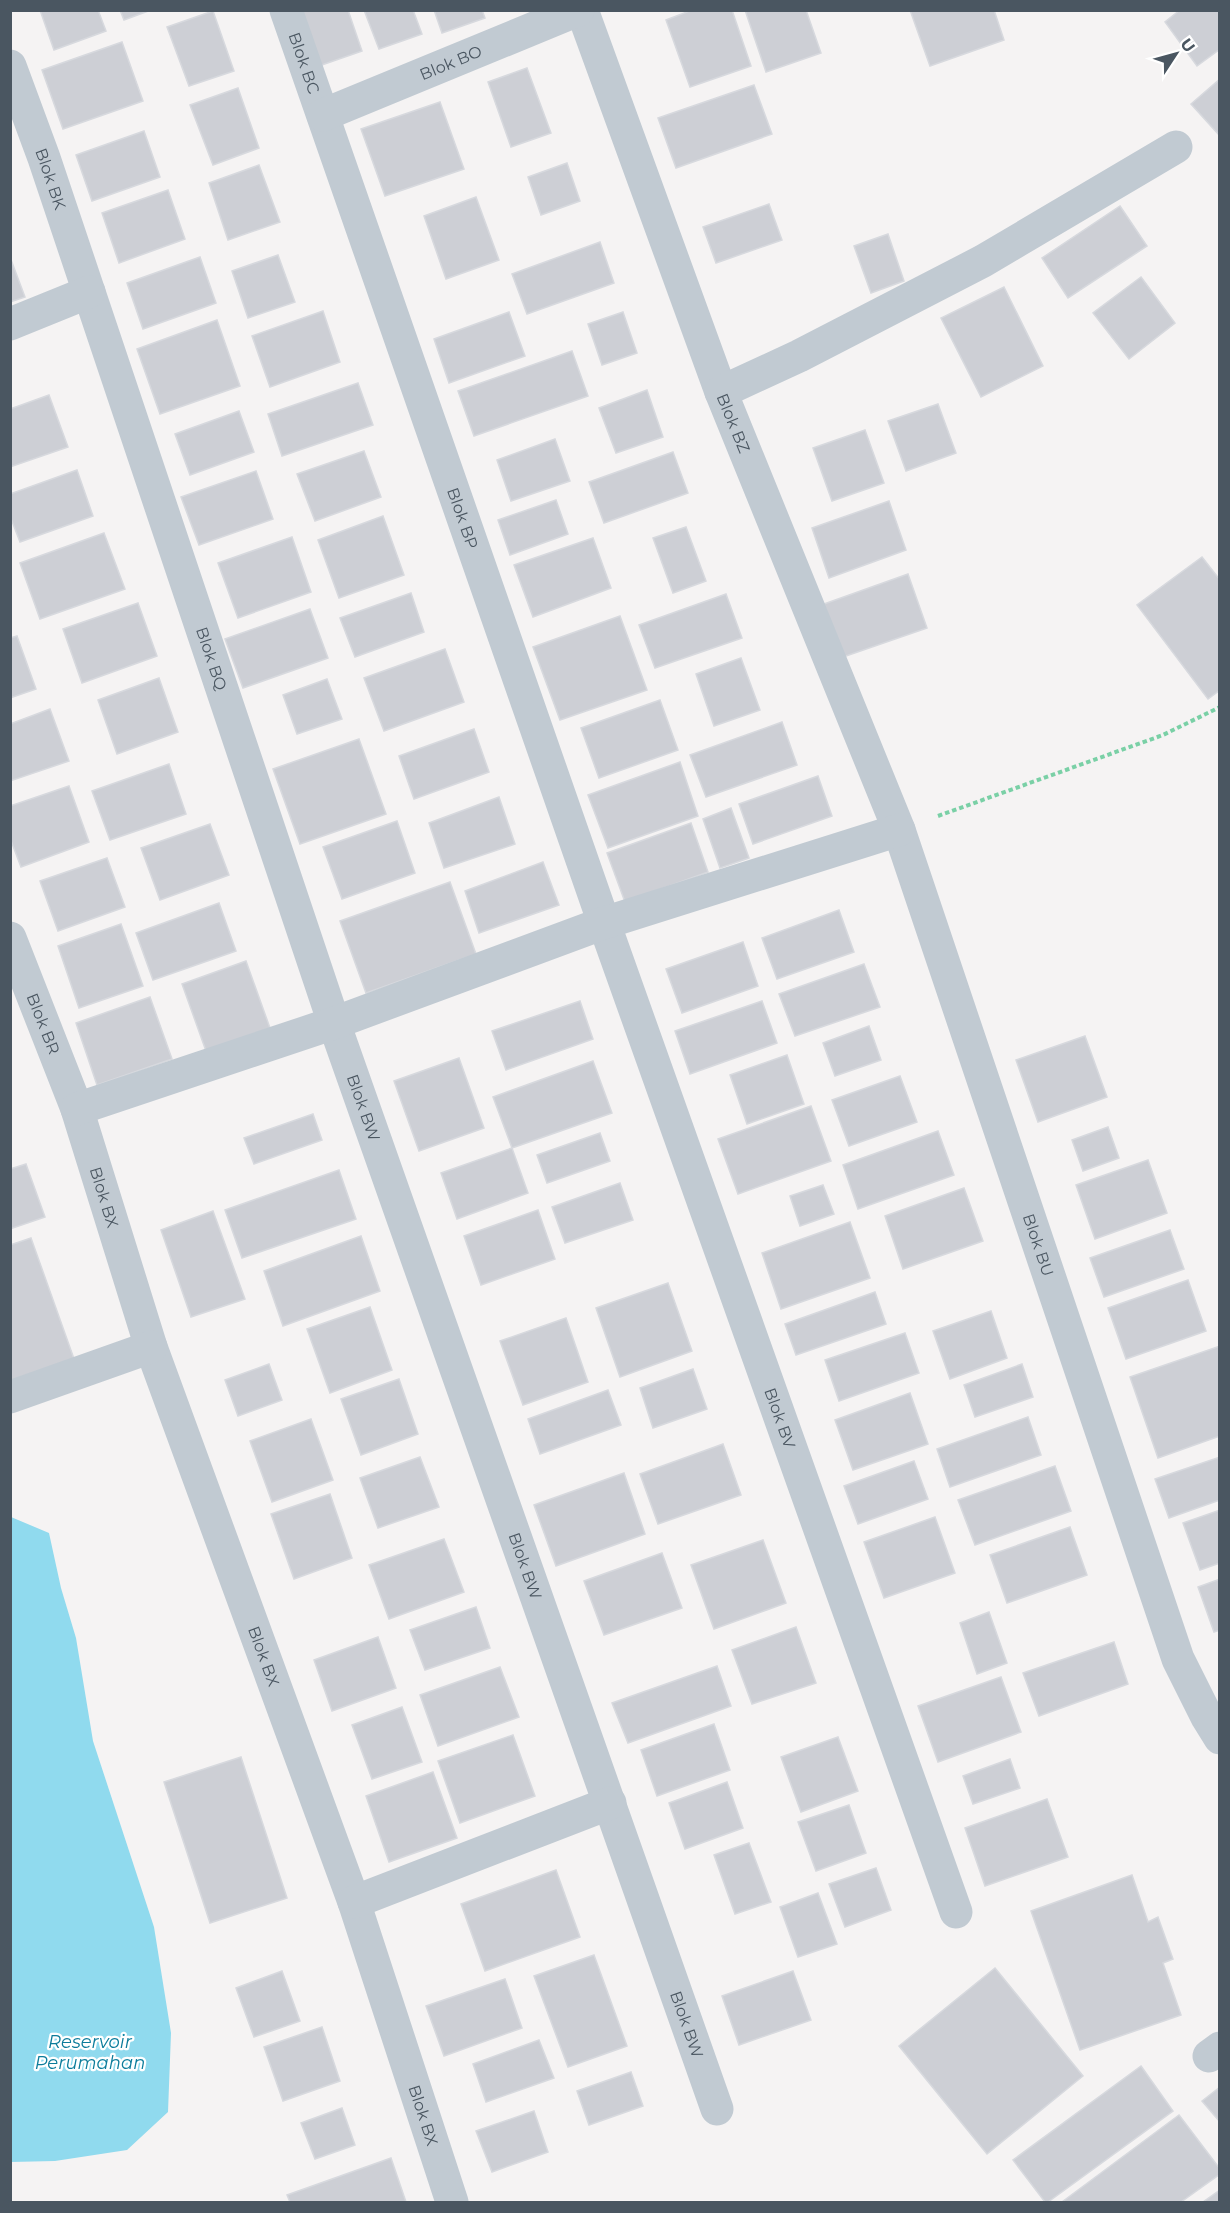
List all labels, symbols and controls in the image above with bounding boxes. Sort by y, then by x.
north arrow [1146,24,1206,84]
street label: Blok BC [285,30,324,96]
text: U [1176,35,1199,56]
street label: Blok BO [417,41,485,84]
street label: Blok BK [32,145,70,213]
street label: Blok BZ [713,390,754,456]
street label: Blok BP [443,485,482,551]
street label: Blok BQ [192,624,231,693]
street label: Blok BR [23,990,64,1057]
street label: Blok BW [343,1072,384,1144]
street label: Blok BX [86,1164,123,1230]
street label: Blok BU [1019,1211,1058,1279]
street label: Blok BV [761,1385,800,1451]
street label: Blok BW [505,1530,546,1602]
street label: Blok BX [244,1623,284,1689]
street label: Blok BW [667,1988,708,2060]
water label: Reservoir Perumahan [35,2031,145,2074]
street label: Blok BX [405,2082,443,2148]

